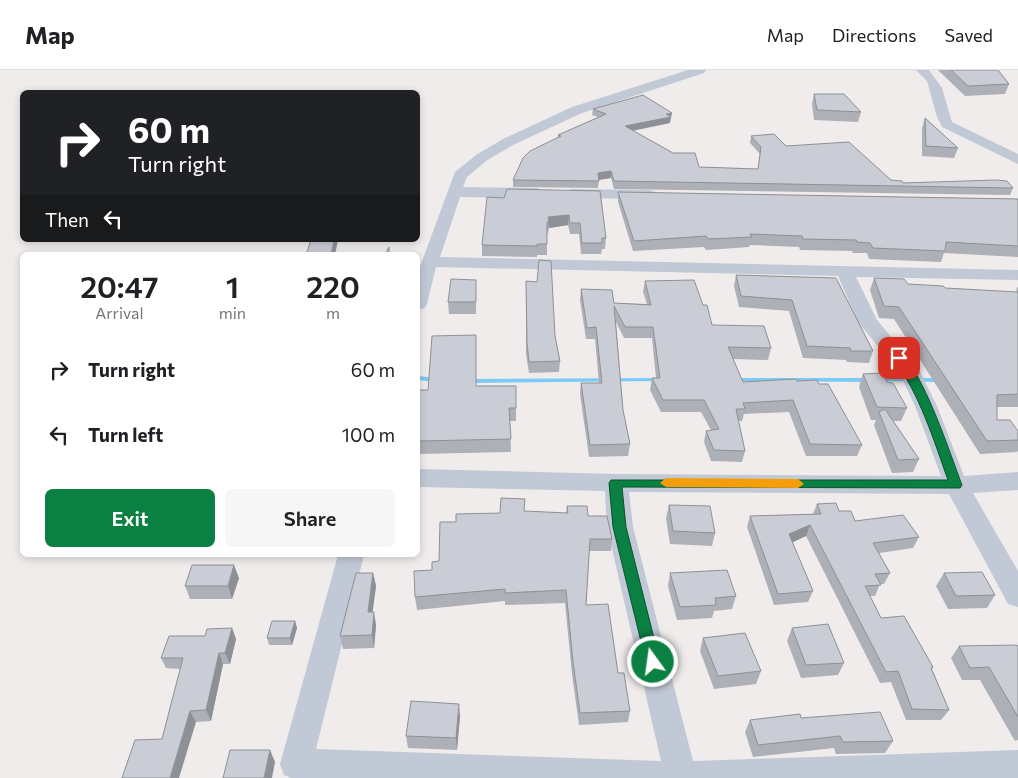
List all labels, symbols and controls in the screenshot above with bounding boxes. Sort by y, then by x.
text: Map [25,20,75,49]
text: Map [767,24,804,46]
text: Directions [832,24,916,46]
text: Saved [944,24,993,46]
text: 60 m [128,107,210,150]
icon: right [45,110,110,175]
text: Turn right [128,150,226,177]
icon: left [99,205,127,233]
text: Then [45,208,89,231]
text: 20:47 [80,267,158,304]
text: 1 [226,267,239,304]
text: 220 [306,267,360,304]
text: Arrival [95,303,144,322]
text: min [219,303,246,322]
text: m [326,303,340,322]
pin [878,337,920,379]
icon: arrive [885,344,913,372]
icon: right [45,356,73,384]
text: Turn right [88,358,175,381]
text: 60 m [351,358,395,381]
icon: left [45,421,73,449]
text: Turn left [88,423,163,446]
text: 100 m [342,423,395,446]
button: Exit [45,489,215,547]
button: Share [225,489,395,547]
position arrow [626,635,678,687]

